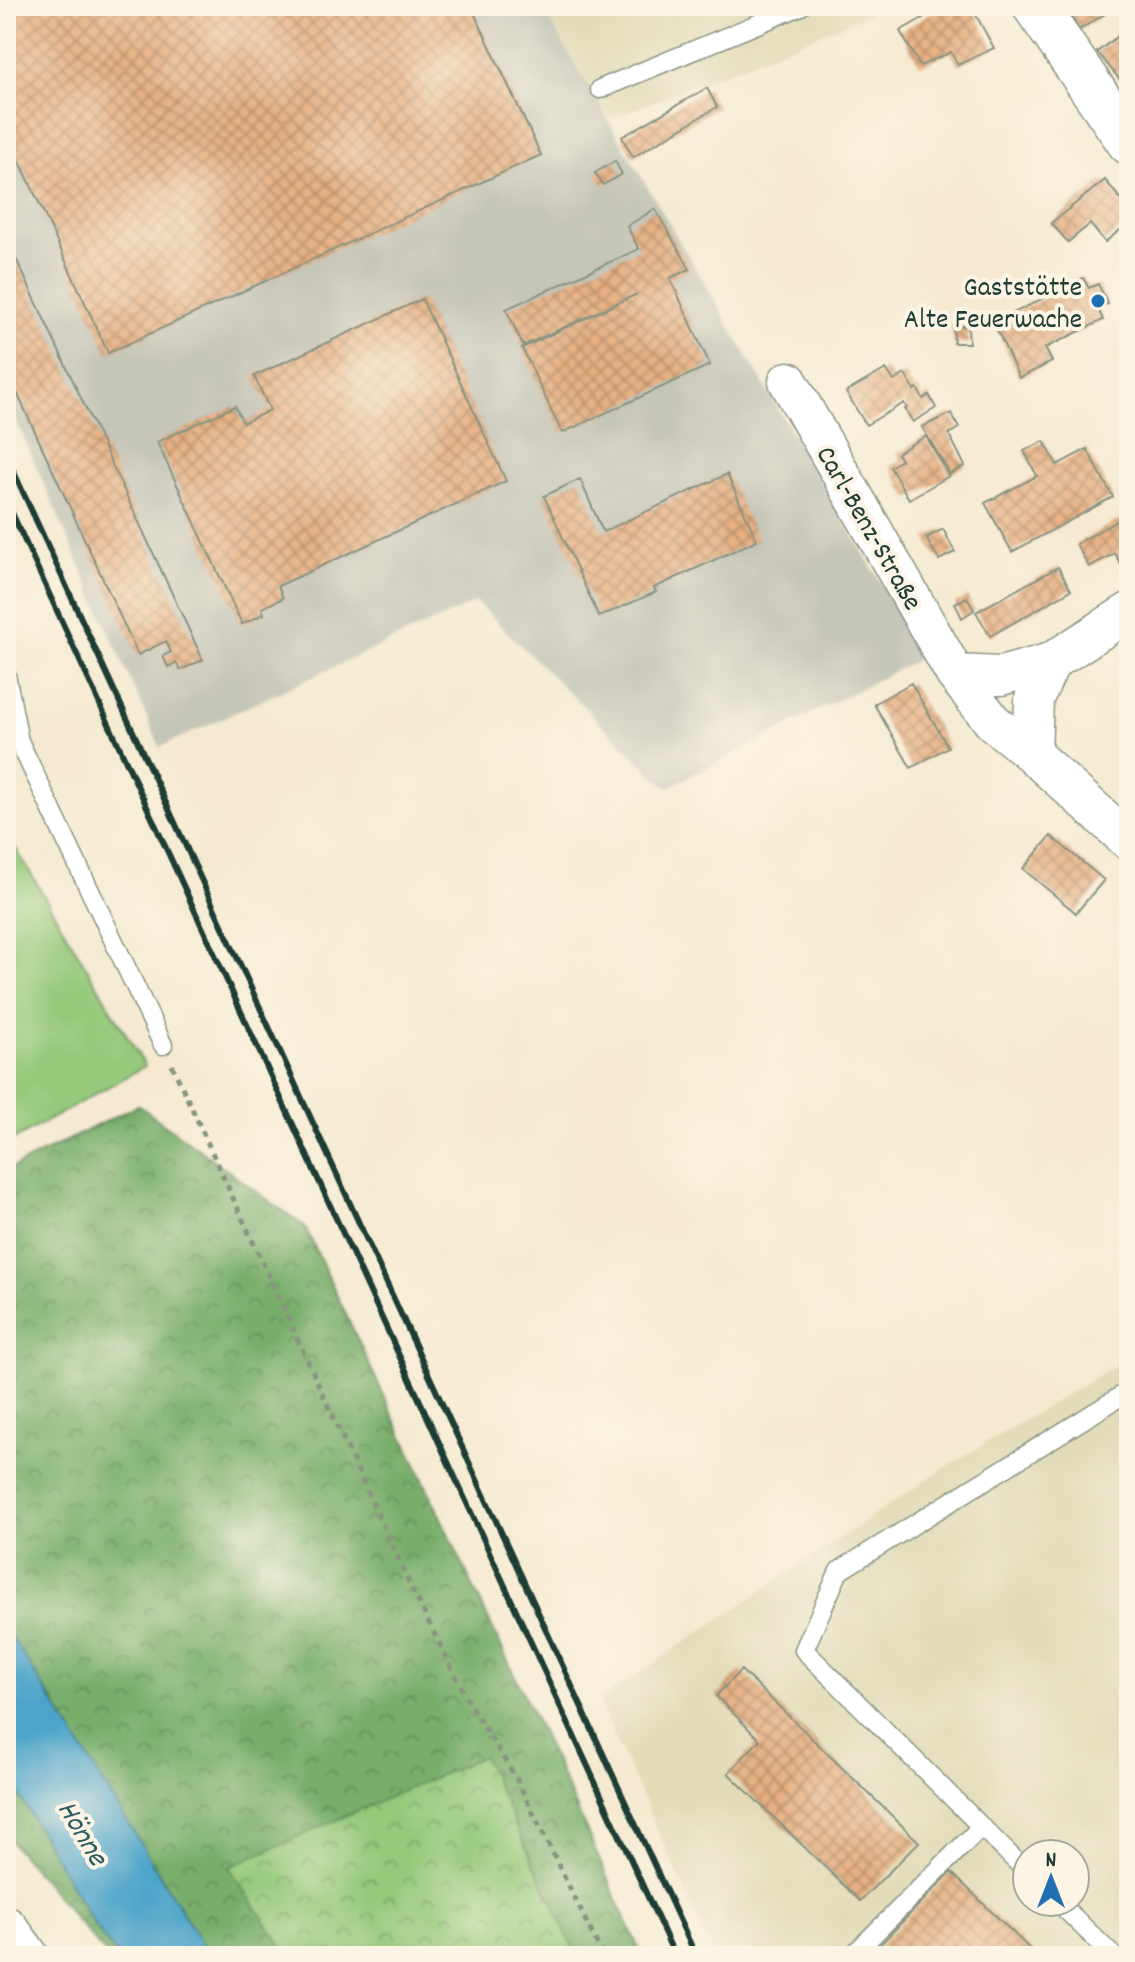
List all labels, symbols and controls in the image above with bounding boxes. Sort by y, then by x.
place label: Gaststätte Alte Feuerwache [904,270,1082,342]
marker: Gaststätte Alte Feuerwache [1089,292,1107,310]
street label: Carl-Benz-Straße [803,440,930,619]
water label: Hönne [44,1793,117,1877]
north arrow [1011,1838,1091,1918]
text: N [1046,1846,1057,1877]

